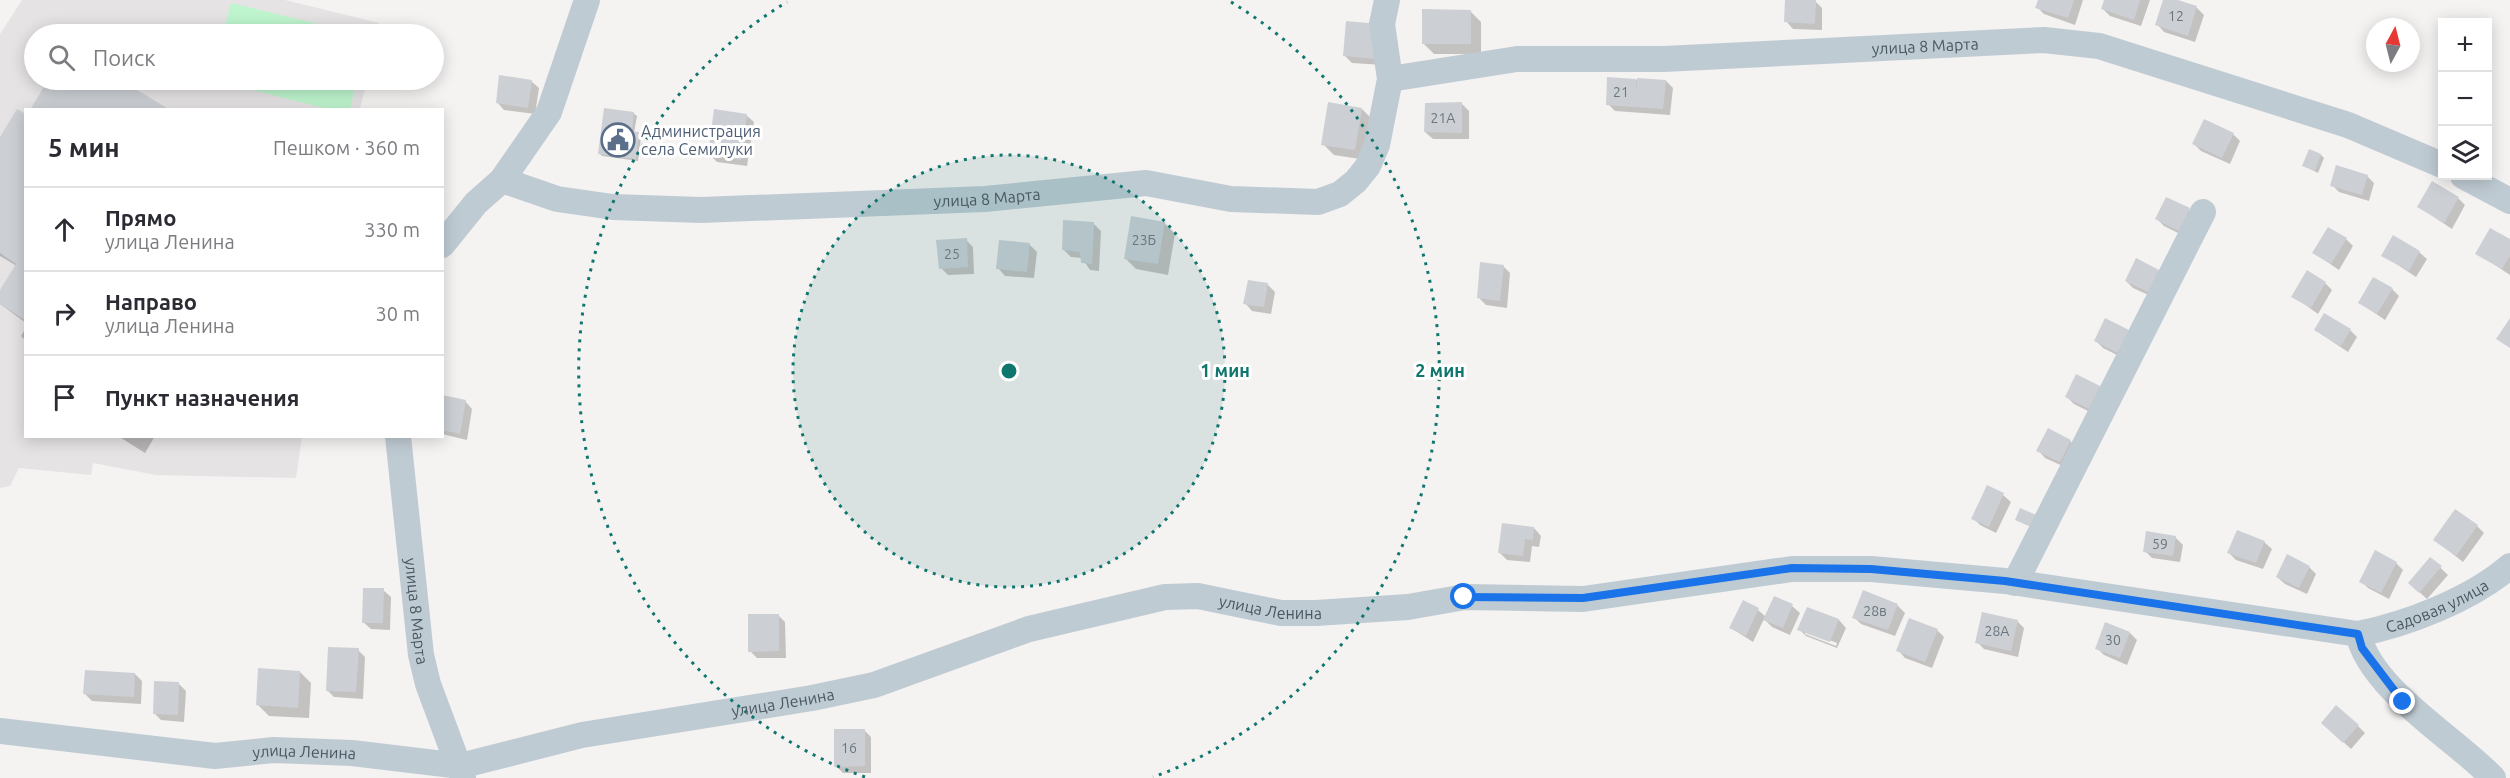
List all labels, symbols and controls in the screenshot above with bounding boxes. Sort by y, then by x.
house number: 12 [2168,8,2184,24]
north arrow [2366,18,2420,72]
map controls [2438,18,2492,180]
button: + [2438,18,2492,72]
search box [24,24,444,90]
street label: улица 8 Марта [1871,34,1979,58]
icon: search [45,41,78,74]
text: Поиск [93,45,156,70]
button: − [2438,72,2492,126]
house number: 21 [1613,84,1629,100]
house number: 21А [1431,110,1455,126]
public building icon: Администрация села Семилуки [600,122,636,158]
place label: Администрация села Семилуки [641,122,761,158]
button: layers [2438,126,2492,180]
text: 5 мин [48,133,120,162]
text: Пешком · 360 m [273,136,420,159]
street label: улица 8 Марта [933,185,1041,210]
text: Прямо [105,205,176,230]
icon: ahead [48,213,81,246]
text: 330 m [364,218,420,241]
text: улица Ленина [105,230,235,253]
house number: 23Б [1132,232,1156,248]
house number: 25 [944,246,960,262]
text: Направо [105,289,197,314]
icon: right [48,297,81,330]
text: 30 m [376,302,420,325]
text: улица Ленина [105,314,235,337]
text: 1 мин [1200,360,1250,380]
text: 2 мин [1415,360,1465,380]
centre of rings [999,361,1019,381]
icon: arrive [48,381,81,414]
text: Пункт назначения [105,385,299,410]
house number: 59 [2152,536,2168,552]
street label: улица 8 Марта [402,557,432,666]
street label: Садовая улица [2384,576,2492,636]
route start [1450,583,1476,609]
street label: улица Ленина [1218,592,1322,622]
house number: 28в [1863,603,1887,619]
house number: 28А [1985,623,2009,639]
house number: 30 [2105,632,2121,648]
street label: улица Ленина [730,685,836,720]
route end [2389,688,2415,714]
house number: 16 [841,740,857,756]
street label: улица Ленина [252,741,357,762]

